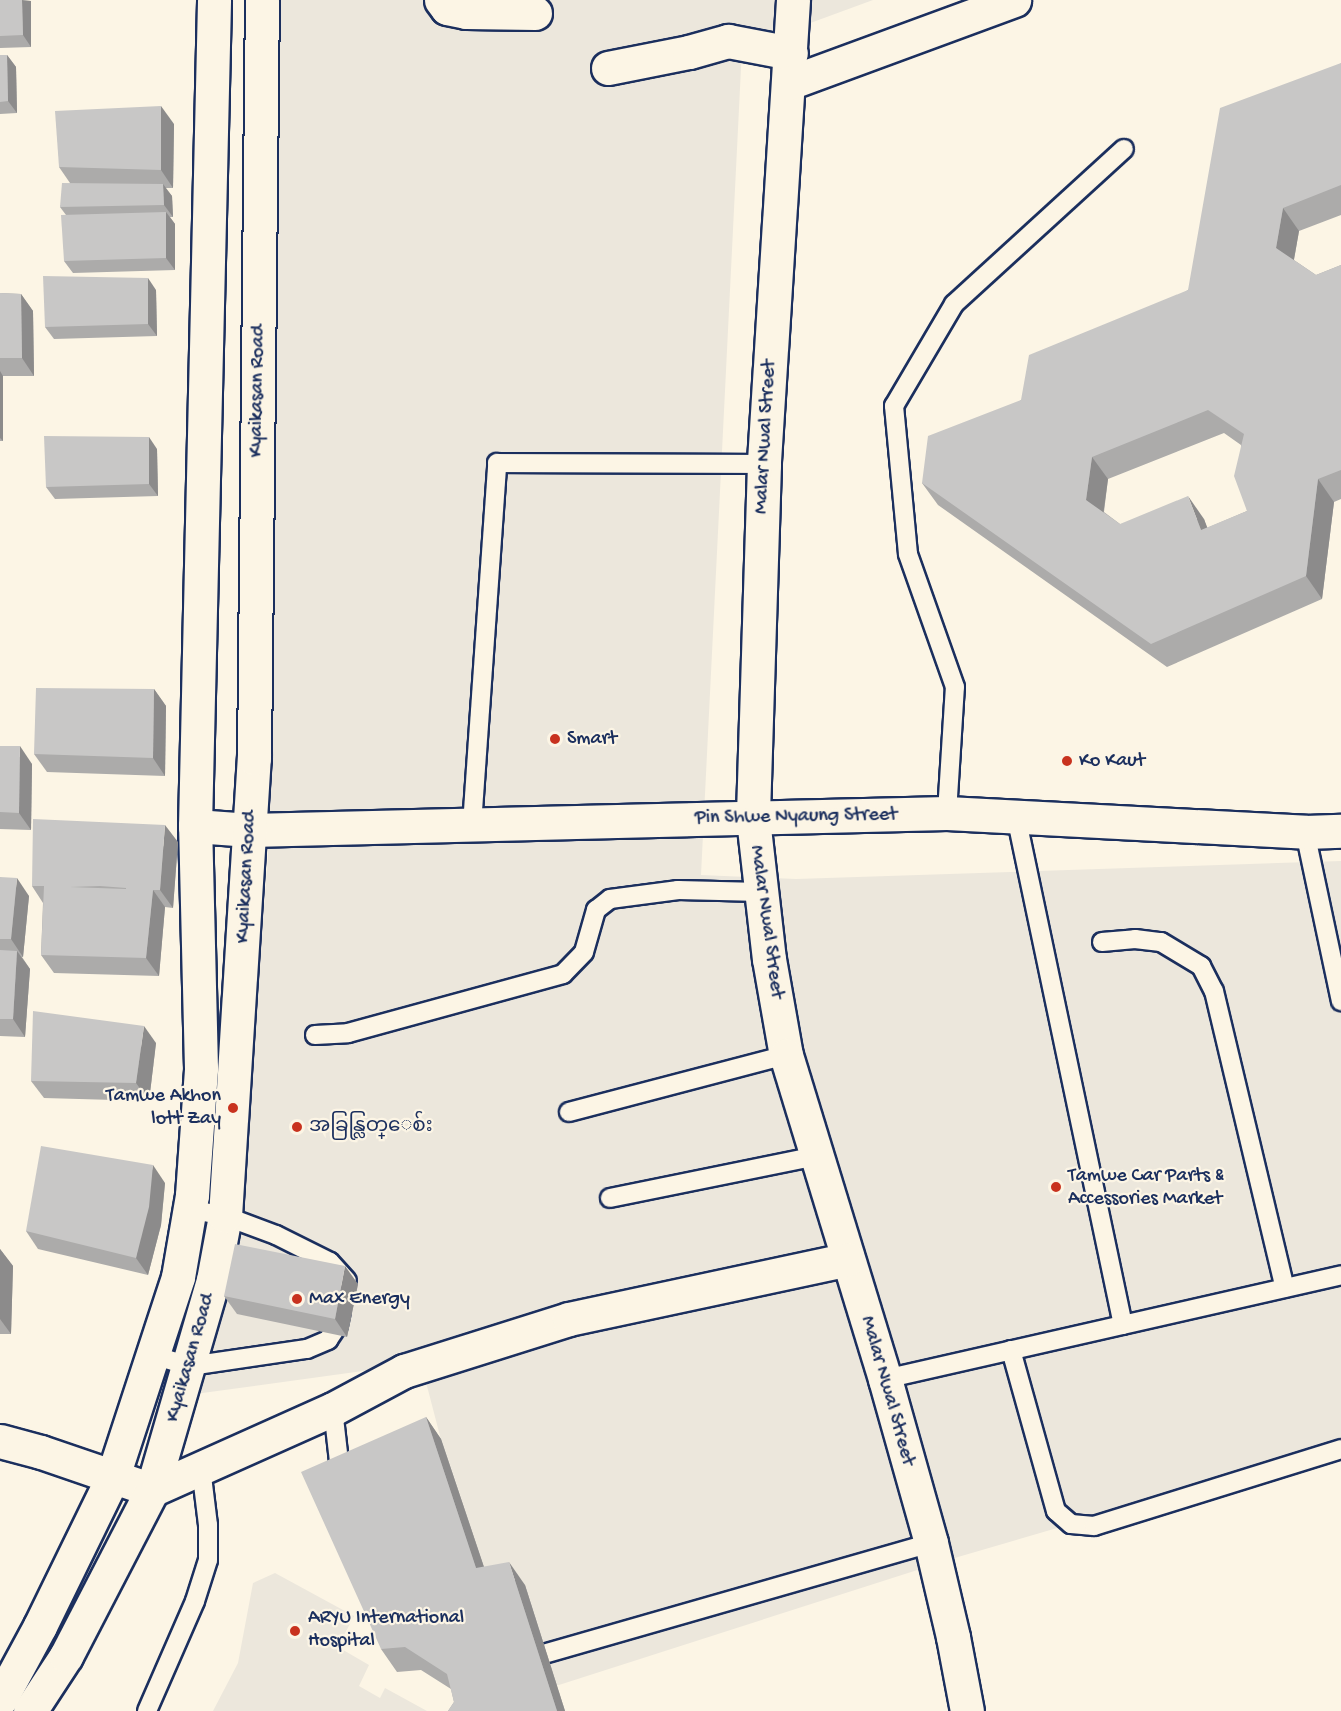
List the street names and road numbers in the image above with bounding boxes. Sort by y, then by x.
street label: Kyaikasan Road [245,324,271,458]
street label: Malar Nwal Street [750,359,782,515]
street label: Pin Shwe Nyaung Street [695,803,897,831]
street label: Kyaikasan Road [232,810,262,944]
street label: Malar Nwal Street [743,844,789,1000]
street label: Kyaikasan Road [161,1291,221,1425]
street label: Malar Nwal Street [854,1313,920,1469]

